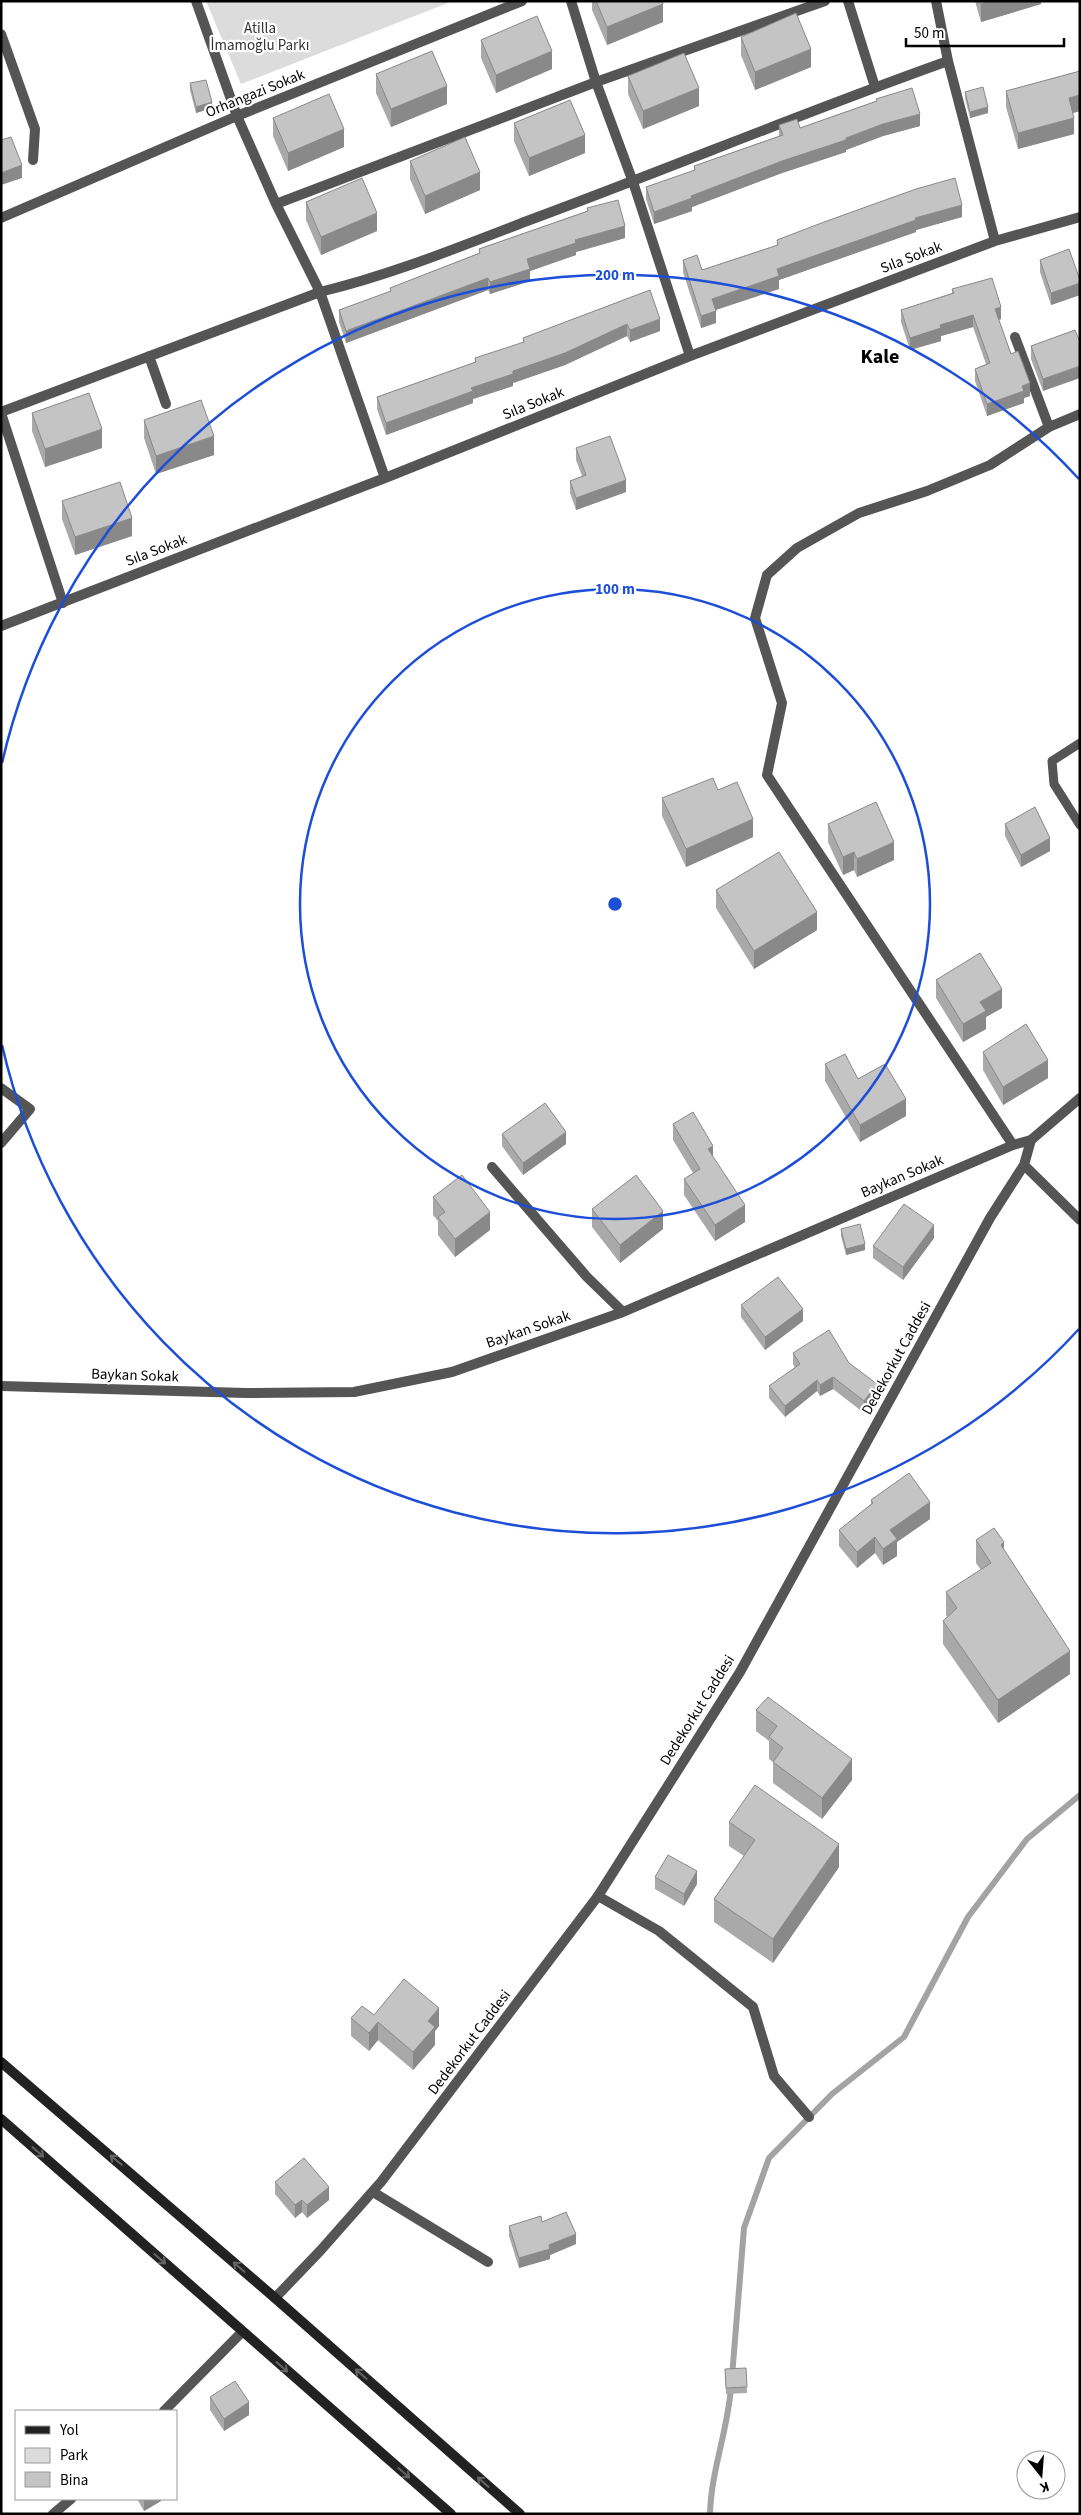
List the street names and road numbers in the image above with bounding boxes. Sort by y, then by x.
street label: Orhangazi Sokak [202,64,309,123]
street label: Sıla Sokak [877,236,946,279]
street label: Sıla Sokak [499,381,568,425]
street label: Sıla Sokak [122,529,191,572]
street label: Baykan Sokak [858,1149,947,1203]
street label: Dedekorkut Caddesi [857,1298,936,1419]
street label: Baykan Sokak [483,1305,574,1354]
street label: Baykan Sokak [91,1363,180,1388]
street label: Dedekorkut Caddesi [655,1651,740,1769]
street label: Dedekorkut Caddesi [423,1985,516,2099]

